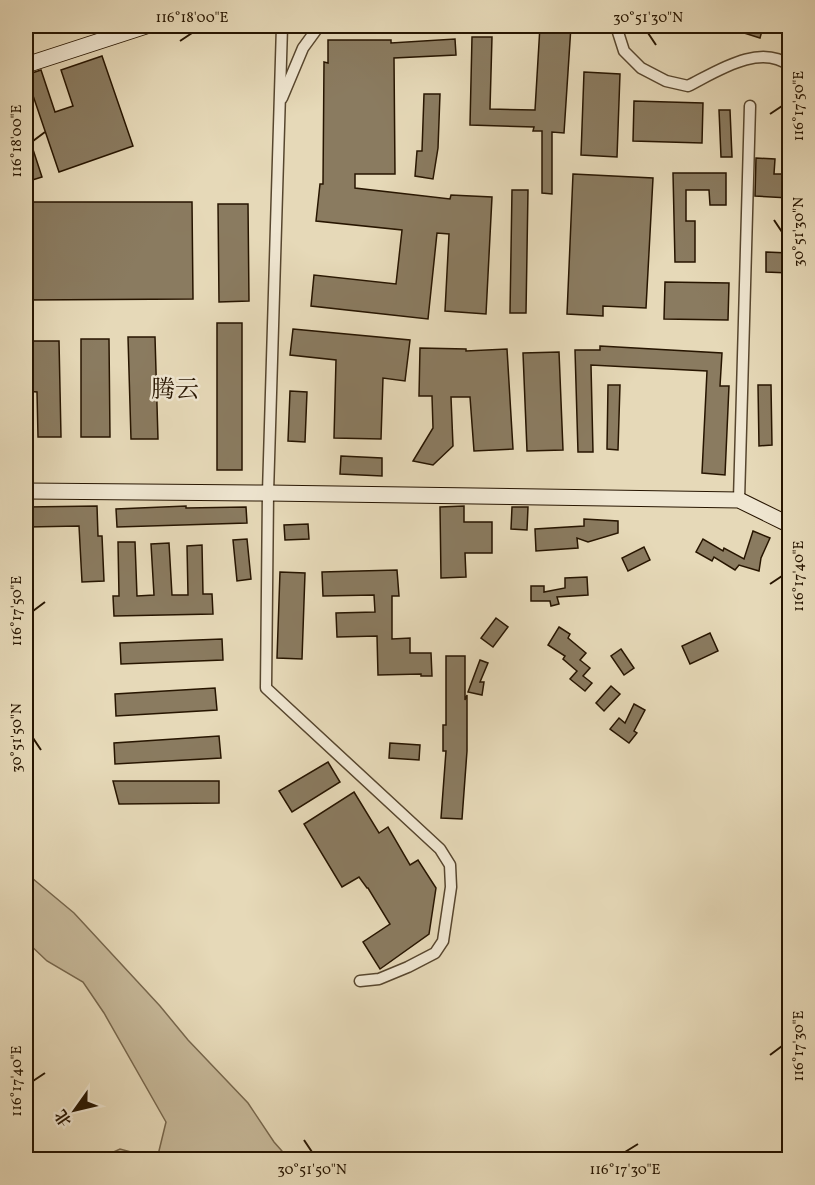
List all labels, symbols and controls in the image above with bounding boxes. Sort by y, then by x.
text: 116°18'00"E [155,8,229,29]
text: 30°51'30"N [613,8,683,29]
text: 116°17'50"E [789,71,810,141]
text: 116°18'00"E [7,104,28,178]
text: 30°51'30"N [789,197,810,267]
district label: 腾云 [151,374,199,408]
text: 116°17'40"E [789,540,810,612]
text: 116°17'50"E [7,576,28,646]
text: 30°51'50"N [7,703,28,773]
text: 116°17'30"E [789,1010,810,1082]
text: 116°17'40"E [7,1045,28,1117]
north arrow [45,1080,105,1140]
text: 北 [51,1104,78,1130]
text: 30°51'50"N [277,1160,347,1181]
text: 116°17'30"E [589,1160,661,1181]

